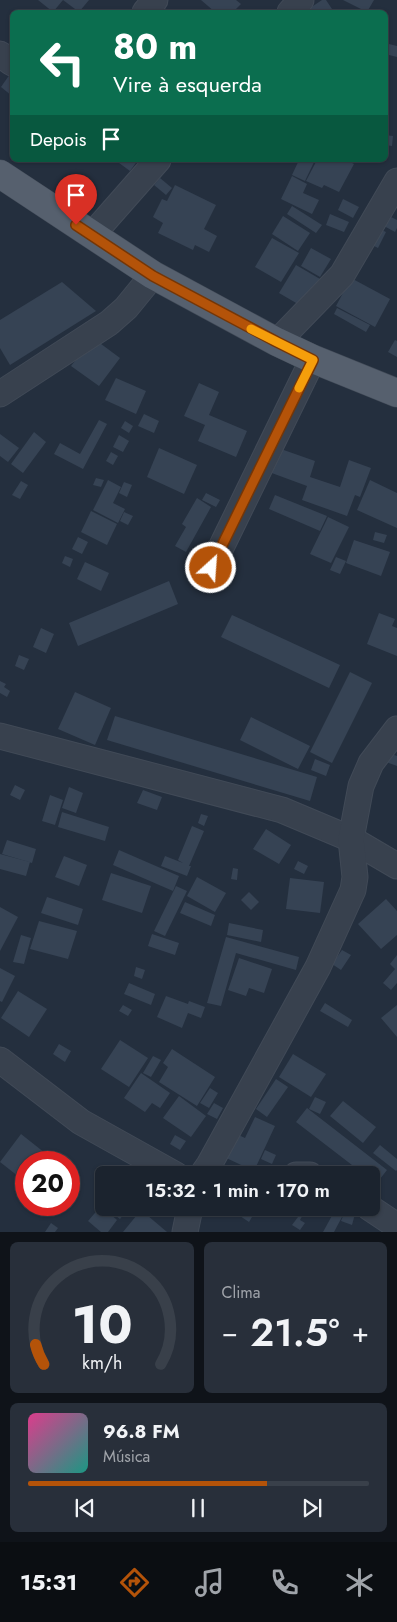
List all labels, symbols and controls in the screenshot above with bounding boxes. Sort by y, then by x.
text: 80 m [113,22,197,72]
icon: left [30,30,95,95]
text: Vire à esquerda [113,68,262,100]
icon: arrive [97,125,125,153]
text: Depois [30,126,87,153]
pin [55,174,97,225]
icon: arrive [62,181,90,209]
position arrow [184,541,236,593]
speed limit sign: 20 [15,1151,80,1216]
text: 15:32 · 1 min · 170 m [145,1177,330,1204]
text: Clima [222,1281,260,1304]
text: 10 [71,1287,132,1363]
text: 21.5° [250,1305,339,1360]
text: − [222,1312,238,1353]
text: + [352,1312,369,1353]
text: km/h [82,1350,122,1376]
text: 96.8 FM [103,1418,180,1445]
text: Música [103,1445,150,1468]
icon: previous [71,1494,99,1522]
icon: pause [184,1494,212,1522]
icon: next [298,1494,326,1522]
icon: directions [117,1565,152,1600]
icon: music [192,1565,227,1600]
icon: phone [267,1565,302,1600]
icon: climate [342,1565,377,1600]
text: 15:31 [20,1566,77,1598]

